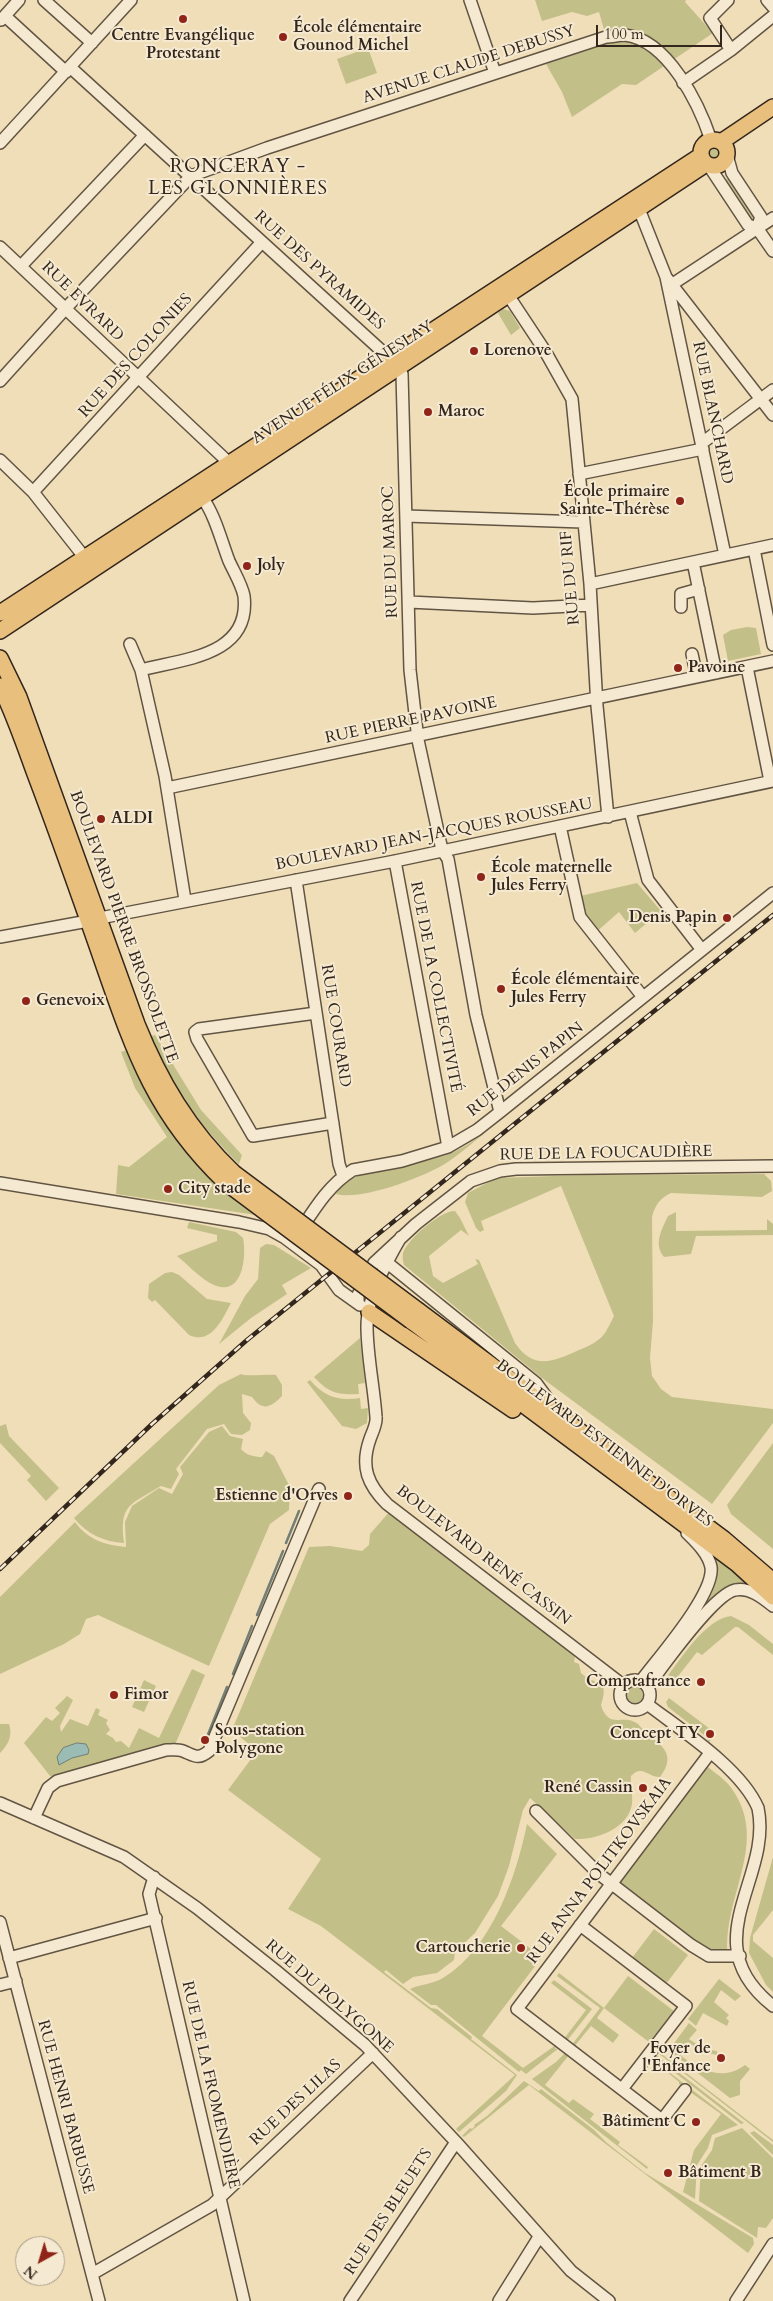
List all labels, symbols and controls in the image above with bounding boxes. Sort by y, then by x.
marker: Centre Evangélique Protestant [177,13,189,25]
scale bar [598,15,724,47]
place label: École élémentaire Gounod Michel [293,18,422,56]
street label: AVENUE CLAUDE DEBUSSY [360,22,578,108]
text: 100 m [604,24,644,44]
place label: Centre Evangélique Protestant [111,26,255,64]
marker: École élémentaire Gounod Michel [277,31,289,43]
district label: RONCERAY - LES GLONNIÈRES [146,157,330,201]
street label: RUE DES PYRAMIDES [250,207,388,335]
street label: RUE EVRARD [37,258,127,346]
street label: RUE DES COLONIES [75,290,197,422]
street label: AVENUE FÉLIX GÉNESLAY [249,317,437,449]
street label: RUE BLANCHARD [688,340,736,486]
place label: Lorenove [484,341,552,361]
marker: Lorenove [468,345,480,357]
place label: Maroc [438,402,485,422]
marker: Maroc [422,406,434,418]
place label: École primaire Sainte-Thérèse [560,482,670,520]
street label: RUE DU MAROC [379,486,403,618]
marker: École primaire Sainte-Thérèse [674,495,686,507]
street label: RUE DU RIF [557,530,585,626]
place label: Joly [257,556,285,576]
marker: Joly [241,560,253,572]
place label: Pavoine [688,658,745,678]
marker: Pavoine [672,662,684,674]
street label: RUE PIERRE PAVOINE [323,693,499,749]
street label: BOULEVARD PIERRE BROSSOLETTE [65,788,181,1066]
street label: BOULEVARD JEAN-JACQUES ROUSSEAU [274,795,594,875]
place label: ALDI [111,809,153,829]
marker: ALDI [95,813,107,825]
place label: École maternelle Jules Ferry [491,858,613,896]
marker: École maternelle Jules Ferry [475,871,487,883]
street label: RUE DE LA COLLECTIVITÉ [405,880,465,1094]
place label: Denis Papin [629,908,717,928]
marker: Denis Papin [721,912,733,924]
street label: RUE COURARD [316,963,354,1089]
place label: École élémentaire Jules Ferry [511,970,640,1008]
marker: École élémentaire Jules Ferry [495,983,507,995]
place label: Genevoix [36,991,105,1011]
marker: Genevoix [20,995,32,1007]
street label: RUE DENIS PAPIN [464,1019,588,1121]
street label: RUE DE LA FOUCAUDIÈRE [499,1143,713,1165]
place label: City stade [178,1179,251,1199]
marker: City stade [162,1183,174,1195]
street label: BOULEVARD ESTIENNE D'ORVES [492,1356,716,1532]
street label: BOULEVARD RENÉ CASSIN [392,1482,574,1630]
place label: Estienne d'Orves [215,1486,338,1506]
marker: Estienne d'Orves [342,1490,354,1502]
place label: Comptafrance [586,1672,691,1692]
marker: Comptafrance [695,1676,707,1688]
place label: Fimor [124,1685,169,1705]
marker: Fimor [108,1689,120,1701]
place label: Sous-station Polygone [215,1721,305,1759]
place label: Concept TY [610,1724,700,1744]
marker: Concept TY [704,1728,716,1740]
marker: Sous-station Polygone [199,1734,211,1746]
street label: RUE ANNA POLITKOVSKAIA [524,1774,676,1968]
place label: René Cassin [544,1778,633,1798]
marker: René Cassin [637,1782,649,1794]
street label: RUE DU POLYGONE [261,1936,397,2058]
place label: Cartoucherie [415,1938,511,1958]
marker: Cartoucherie [515,1942,527,1954]
street label: RUE DE LA FROMENDIÈRE [177,1979,243,2191]
street label: RUE HENRI BARBUSSE [33,2018,97,2196]
place label: Foyer de l'Enfance [642,2039,711,2077]
marker: Foyer de l'Enfance [715,2052,727,2064]
street label: RUE DES LILAS [246,2056,346,2150]
place label: Bâtiment C [602,2112,686,2132]
marker: Bâtiment C [690,2116,702,2128]
street label: RUE DES BLEUETS [341,2145,437,2279]
place label: Bâtiment B [678,2163,761,2183]
marker: Bâtiment B [662,2167,674,2179]
north arrow [15,2236,65,2286]
text: N [20,2261,42,2283]

